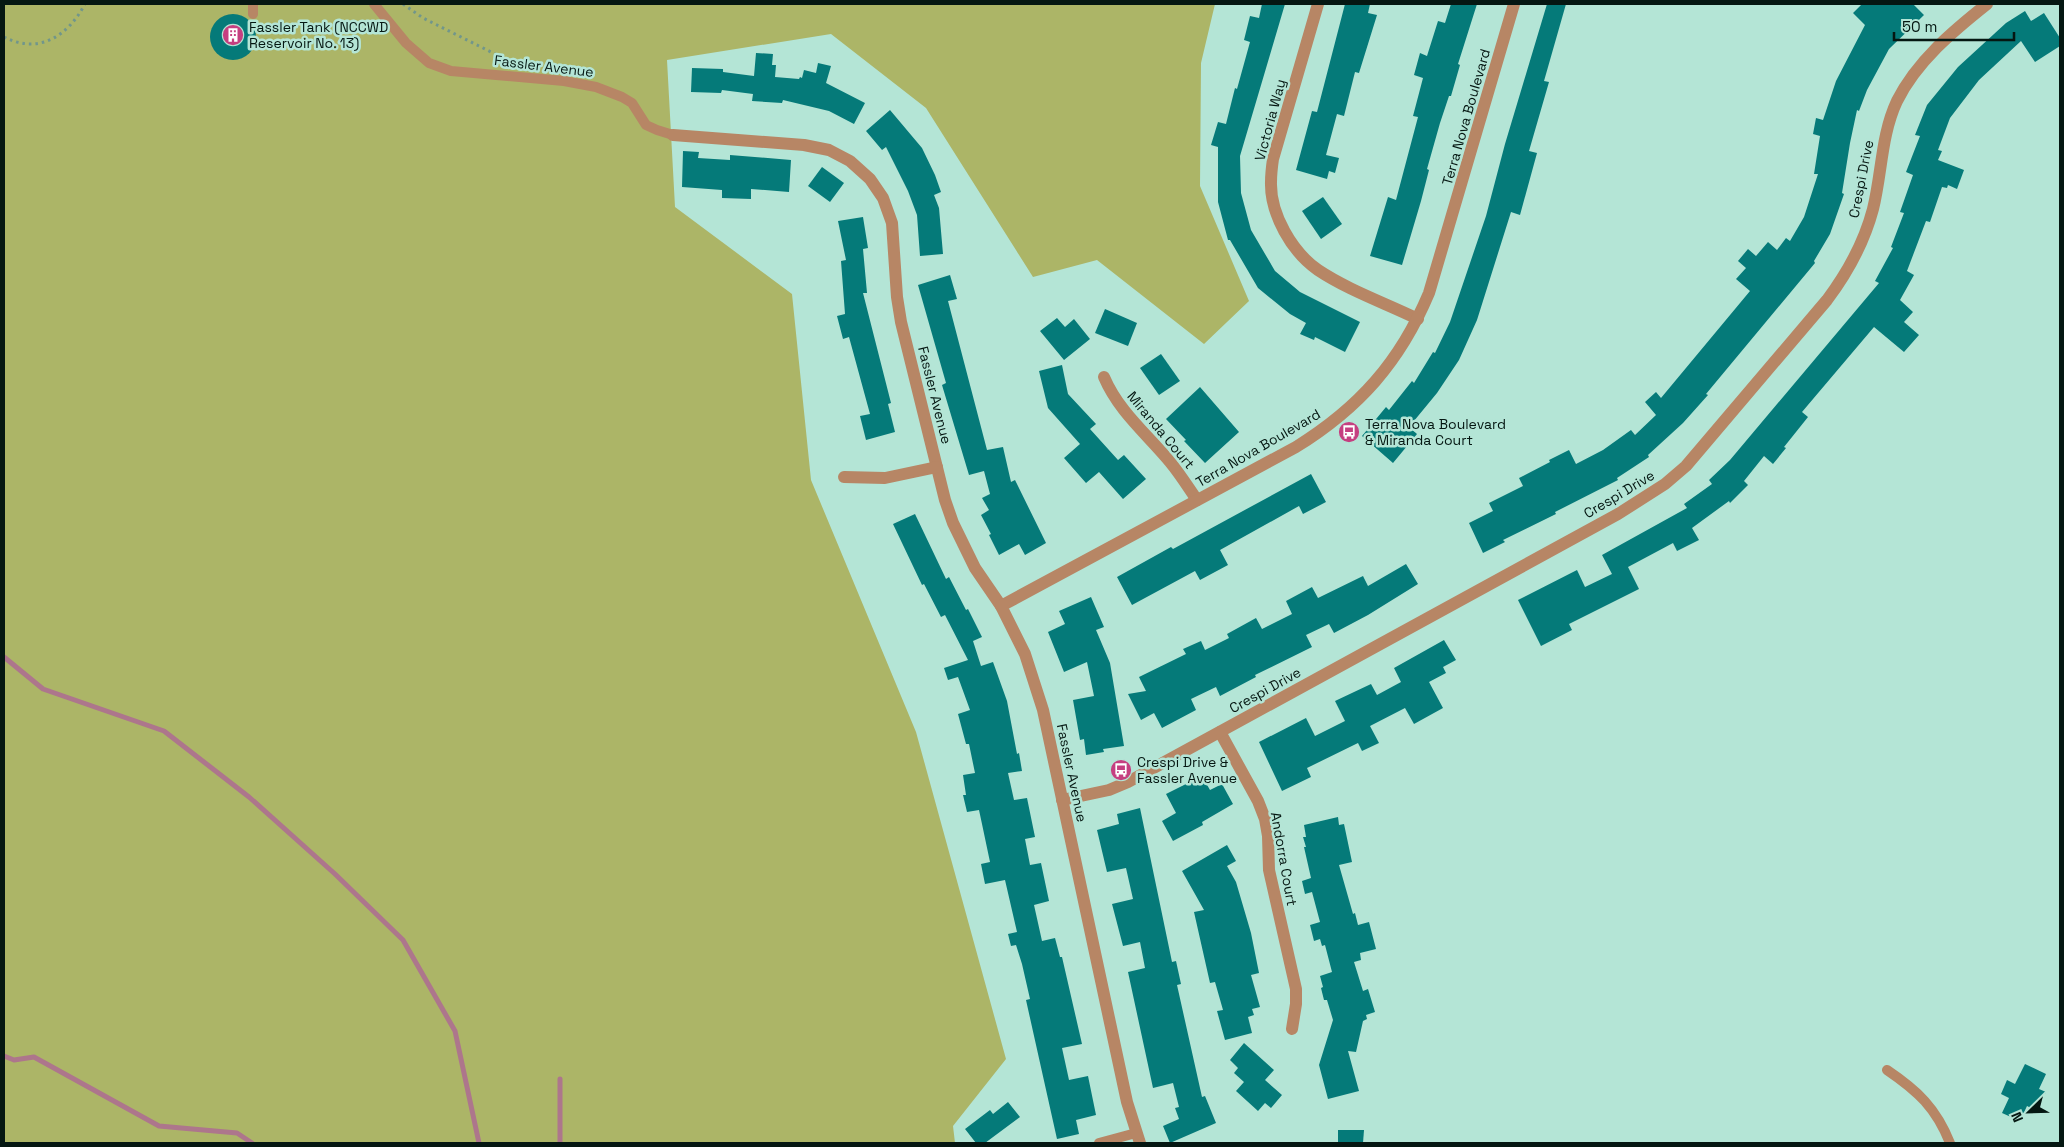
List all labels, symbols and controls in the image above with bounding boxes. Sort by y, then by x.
scale bar [1894,10,2014,42]
text: 50 m [1902,17,1937,36]
place label: Fassler Tank (NCCWD Reservoir No. 13) [249,18,388,52]
building icon: Fassler Tank (NCCWD Reservoir No. 13) [221,23,245,47]
street label: Terra Nova Boulevard [1438,47,1494,187]
street label: Fassler Avenue [493,51,595,81]
street label: Victoria Way [1250,77,1290,163]
street label: Crespi Drive [1845,138,1877,220]
street label: Fassler Avenue [914,344,956,446]
street label: Miranda Court [1123,388,1199,472]
street label: Terra Nova Boulevard [1192,405,1324,491]
place label: Terra Nova Boulevard & Miranda Court [1365,415,1506,449]
bus stop icon: Terra Nova Boulevard & Miranda Court [1337,420,1361,444]
street label: Crespi Drive [1580,466,1658,522]
street label: Crespi Drive [1226,663,1304,717]
street label: Fassler Avenue [1053,722,1091,824]
place label: Crespi Drive & Fassler Avenue [1137,753,1237,787]
bus stop icon: Crespi Drive & Fassler Avenue [1109,758,1133,782]
street label: Andorra Court [1267,811,1301,907]
north arrow [2004,1087,2054,1137]
text: N [2007,1109,2027,1125]

